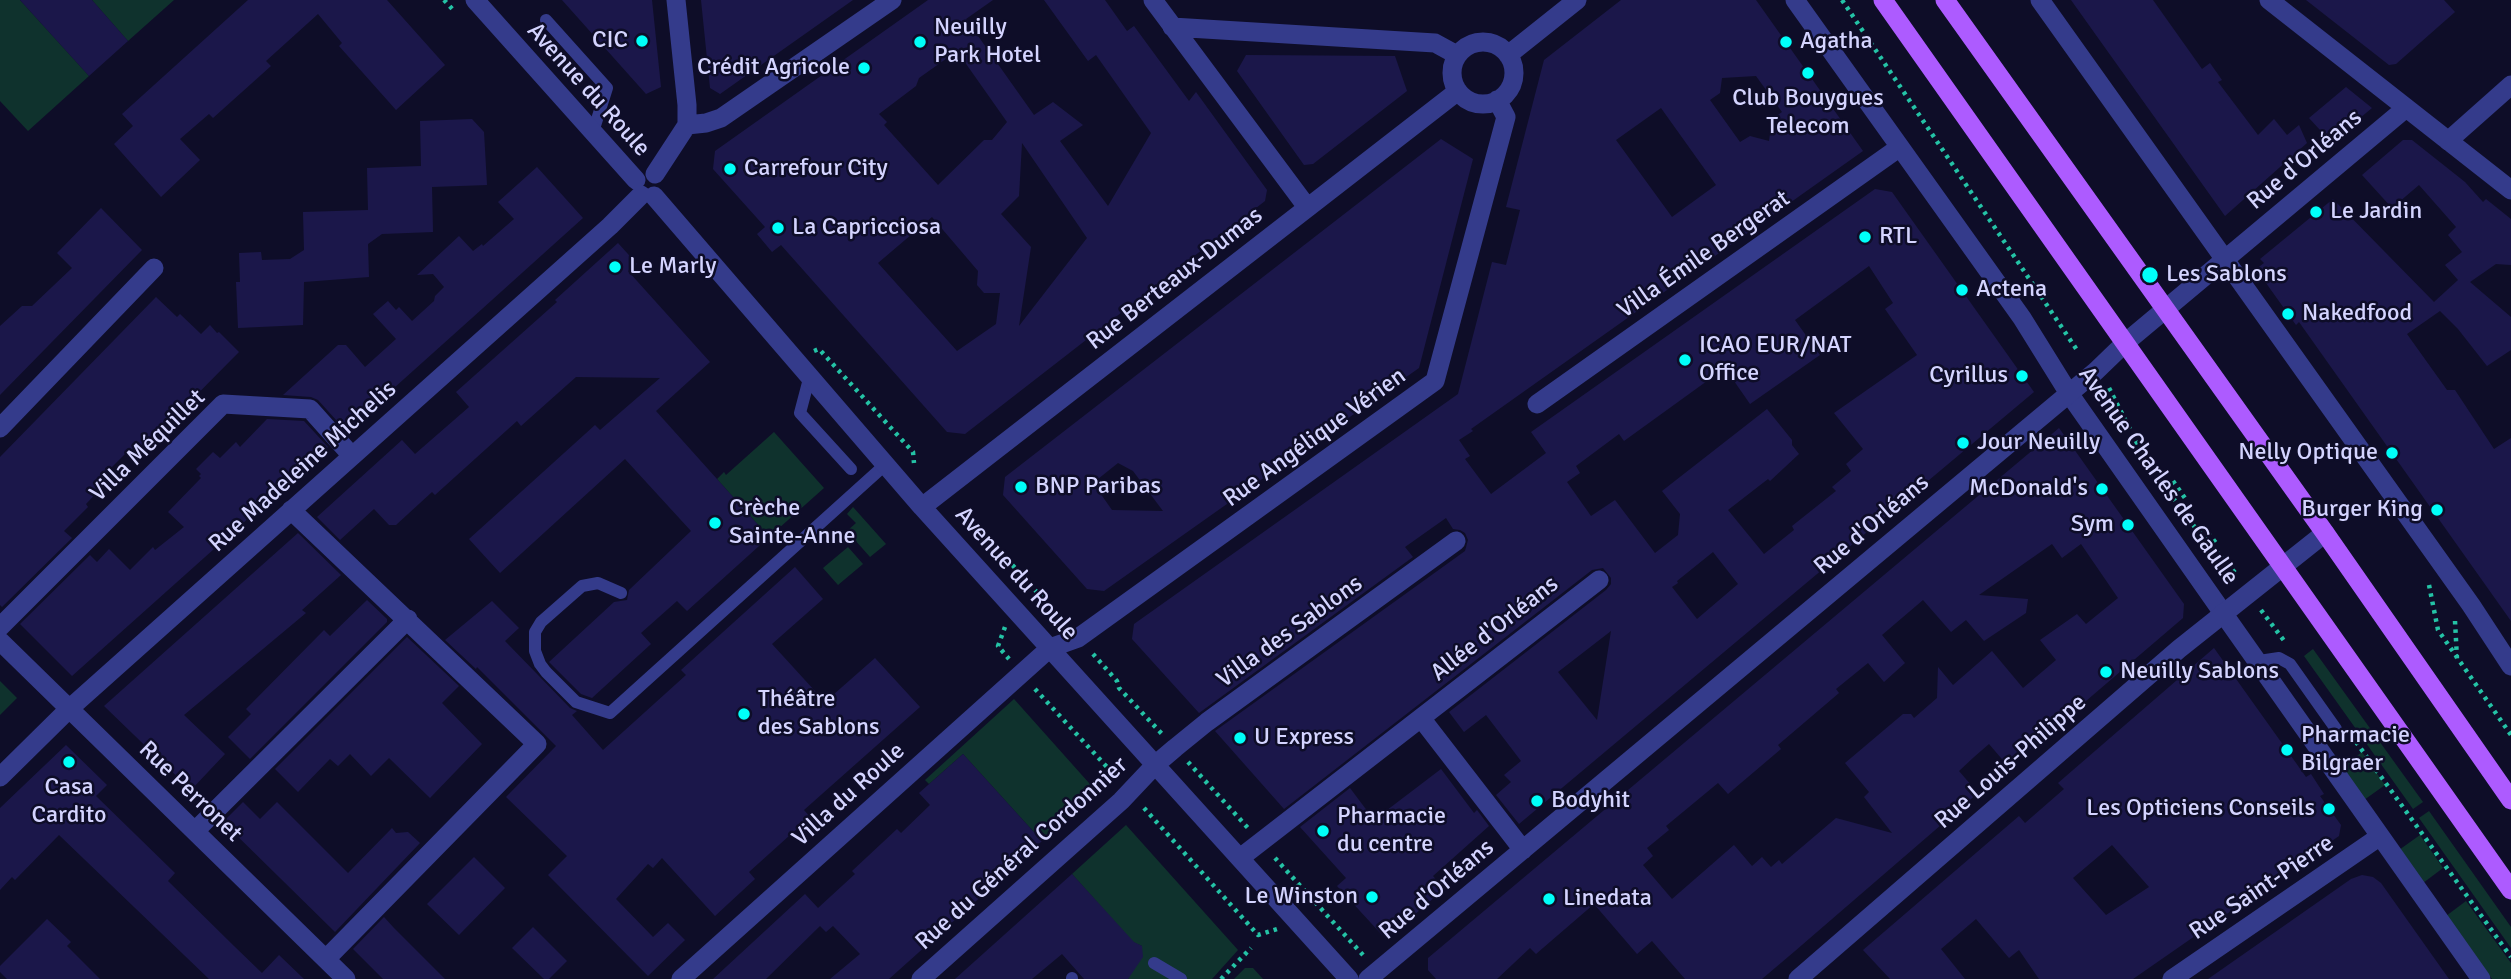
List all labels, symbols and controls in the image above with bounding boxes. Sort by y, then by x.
place label: Neuilly Park Hotel [934,14,1041,70]
street label: Avenue du Roule [520,17,656,163]
place label: CIC [592,27,628,55]
place label: Agatha [1800,28,1873,56]
marker: CIC [634,33,650,49]
marker: Neuilly Park Hotel [912,34,928,50]
marker: Agatha [1778,34,1794,50]
place label: Crédit Agricole [697,54,850,82]
marker: Crédit Agricole [856,60,872,76]
marker: Club Bouygues Telecom [1800,65,1816,81]
place label: Club Bouygues Telecom [1732,85,1884,141]
street label: Rue d'Orléans [2242,104,2368,216]
place label: Carrefour City [744,155,888,183]
marker: Carrefour City [722,161,738,177]
street label: Villa Émile Bergerat [1612,185,1796,325]
place label: Le Jardin [2330,198,2422,226]
street label: Rue Berteaux-Dumas [1081,201,1269,357]
marker: Le Jardin [2308,204,2324,220]
place label: La Capricciosa [792,214,941,242]
marker: La Capricciosa [770,220,786,236]
place label: RTL [1879,223,1917,251]
marker: RTL [1857,229,1873,245]
place label: Le Marly [629,253,717,281]
marker: Le Marly [607,259,623,275]
place label: Les Sablons [2166,261,2287,289]
marker: Les Sablons [2140,265,2160,285]
place label: Actena [1976,276,2047,304]
marker: Actena [1954,282,1970,298]
place label: Nakedfood [2302,300,2412,328]
marker: Nakedfood [2280,306,2296,322]
place label: ICAO EUR/NAT Office [1699,332,1851,388]
marker: ICAO EUR/NAT Office [1677,352,1693,368]
street label: Avenue Charles de Gaulle [2072,361,2244,591]
street label: Rue Angélique Vérien [1218,362,1412,514]
place label: Cyrillus [1929,362,2008,390]
marker: Cyrillus [2014,368,2030,384]
street label: Rue Madeleine Michelis [203,375,403,559]
street label: Villa Méquillet [84,384,212,508]
place label: Jour Neuilly [1977,429,2100,457]
marker: Jour Neuilly [1955,435,1971,451]
place label: Nelly Optique [2238,439,2378,467]
marker: Nelly Optique [2384,445,2400,461]
street label: Rue d'Orléans [1809,469,1935,581]
place label: BNP Paribas [1035,473,1161,501]
place label: McDonald's [1969,475,2088,503]
marker: BNP Paribas [1013,479,1029,495]
marker: McDonald's [2094,481,2110,497]
place label: Crèche Sainte-Anne [729,495,856,551]
place label: Burger King [2301,496,2423,524]
street label: Avenue du Roule [948,501,1084,647]
marker: Burger King [2429,502,2445,518]
place label: Sym [2071,511,2114,539]
marker: Crèche Sainte-Anne [707,515,723,531]
marker: Sym [2120,517,2136,533]
street label: Villa des Sablons [1211,569,1369,695]
street label: Allée d'Orléans [1425,570,1565,688]
place label: Neuilly Sablons [2120,658,2279,686]
marker: Neuilly Sablons [2098,664,2114,680]
place label: Théâtre des Sablons [758,686,880,742]
street label: Rue Louis-Philippe [1929,688,2093,836]
marker: Théâtre des Sablons [736,706,752,722]
place label: Pharmacie Bilgraer [2301,722,2410,778]
place label: U Express [1254,724,1354,752]
marker: U Express [1232,730,1248,746]
street label: Rue Perronet [132,736,248,848]
street label: Villa du Roule [787,737,911,853]
marker: Pharmacie Bilgraer [2279,742,2295,758]
street label: Rue du Général Cordonnier [910,751,1134,957]
marker: Casa Cardito [61,754,77,770]
place label: Casa Cardito [32,774,106,830]
place label: Bodyhit [1551,787,1630,815]
marker: Bodyhit [1529,793,1545,809]
place label: Les Opticiens Conseils [2086,795,2315,823]
marker: Les Opticiens Conseils [2321,801,2337,817]
place label: Pharmacie du centre [1337,803,1446,859]
marker: Pharmacie du centre [1315,823,1331,839]
street label: Rue Saint-Pierre [2184,829,2340,947]
street label: Rue d'Orléans [1374,834,1500,946]
place label: Le Winston [1245,883,1358,911]
place label: Linedata [1563,885,1652,913]
marker: Le Winston [1364,889,1380,905]
marker: Linedata [1541,891,1557,907]

